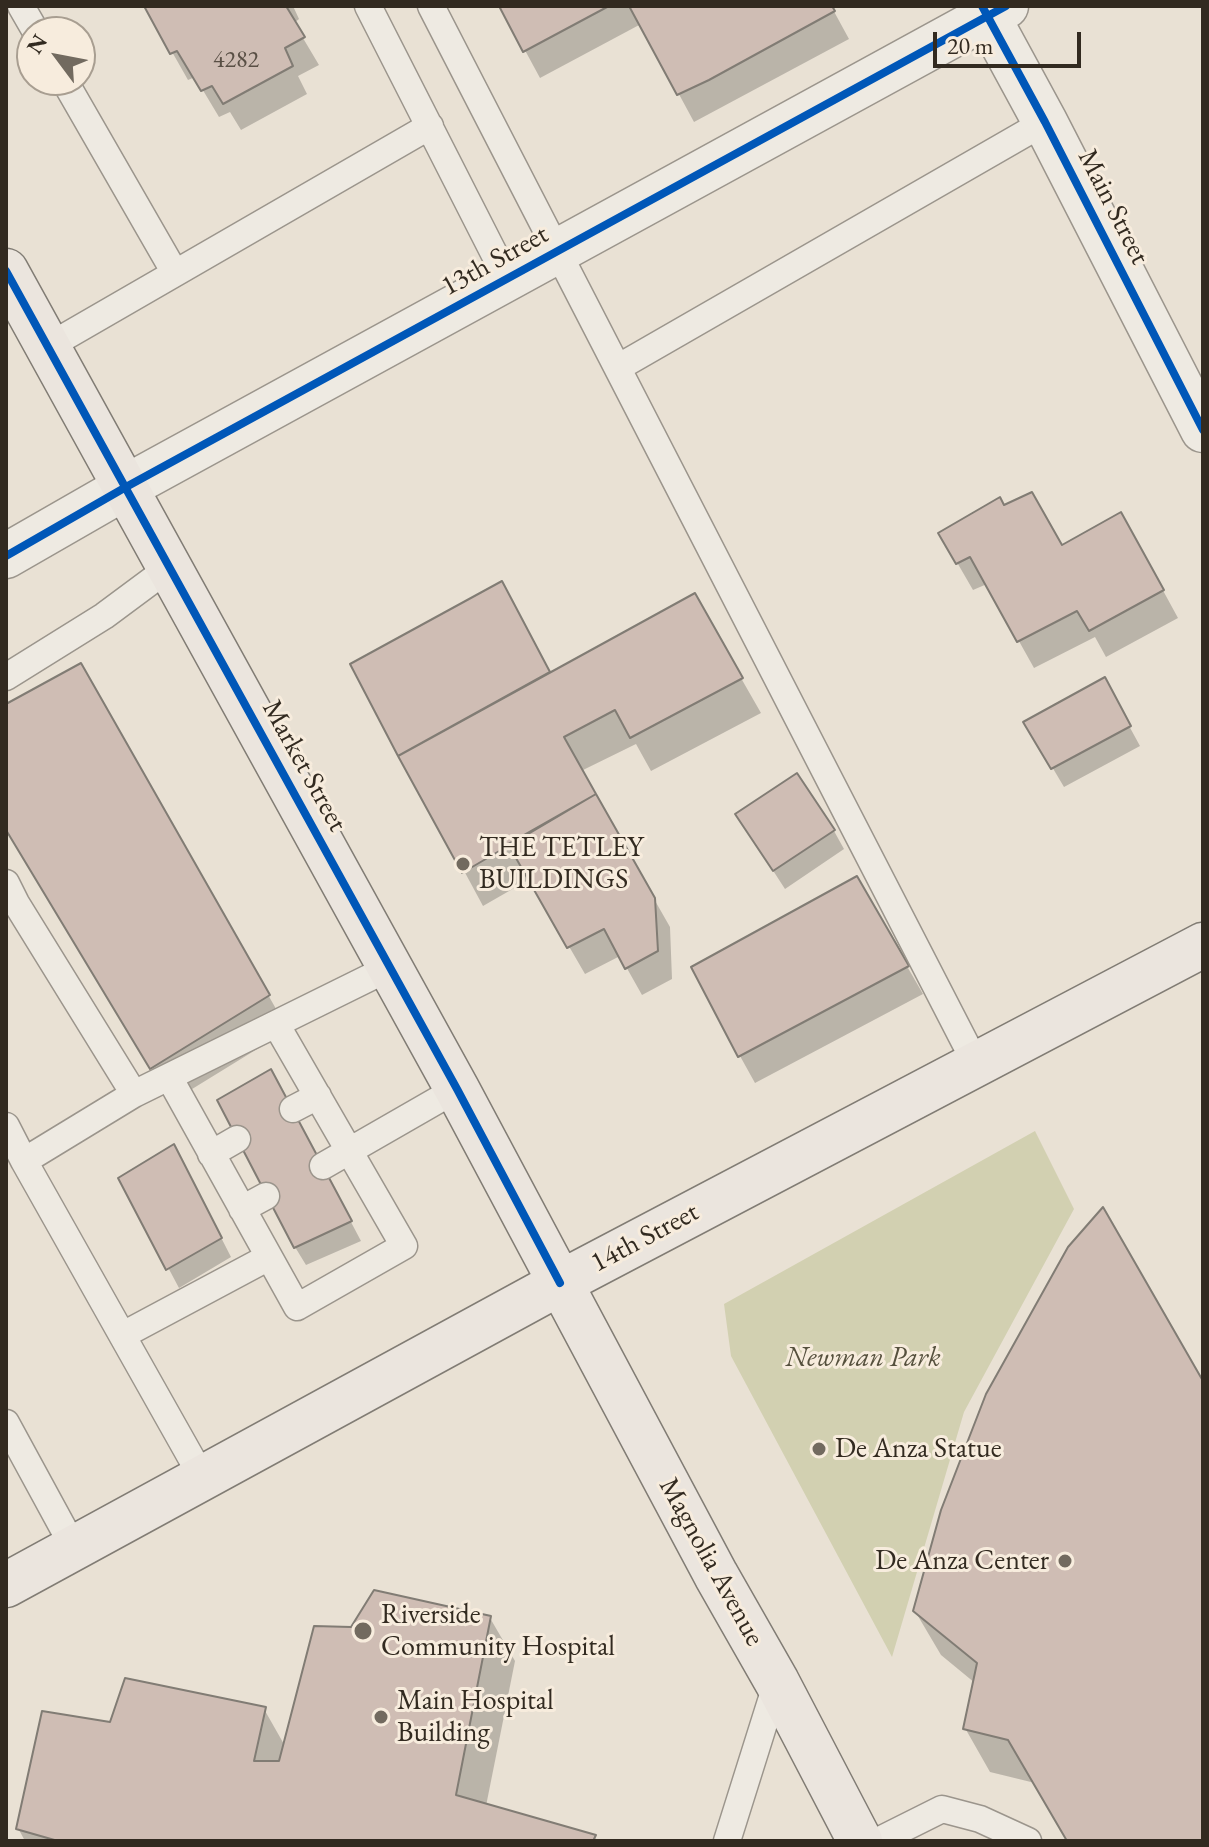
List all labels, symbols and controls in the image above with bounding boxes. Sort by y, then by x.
north arrow [16,16,96,96]
scale bar [937,16,1085,66]
text: N [20,29,54,59]
text: 20 m [947,30,994,61]
house number: 4282 [213,46,259,74]
street label: Main Street [1070,144,1156,270]
street label: 13th Street [436,218,554,304]
street label: Market Street [254,694,354,838]
place label: THE TETLEY BUILDINGS [479,831,643,897]
marker: THE TETLEY BUILDINGS [454,855,472,873]
street label: 14th Street [585,1196,705,1280]
park label: Newman Park [785,1341,941,1375]
place label: De Anza Statue [835,1432,1002,1466]
marker: De Anza Statue [810,1440,828,1458]
street label: Magnolia Avenue [651,1472,771,1652]
place label: De Anza Center [875,1544,1049,1578]
marker: De Anza Center [1056,1552,1074,1570]
place label: Riverside Community Hospital [381,1598,615,1664]
marker: Riverside Community Hospital [352,1620,374,1642]
place label: Main Hospital Building [397,1684,554,1750]
marker: Main Hospital Building [372,1708,390,1726]

